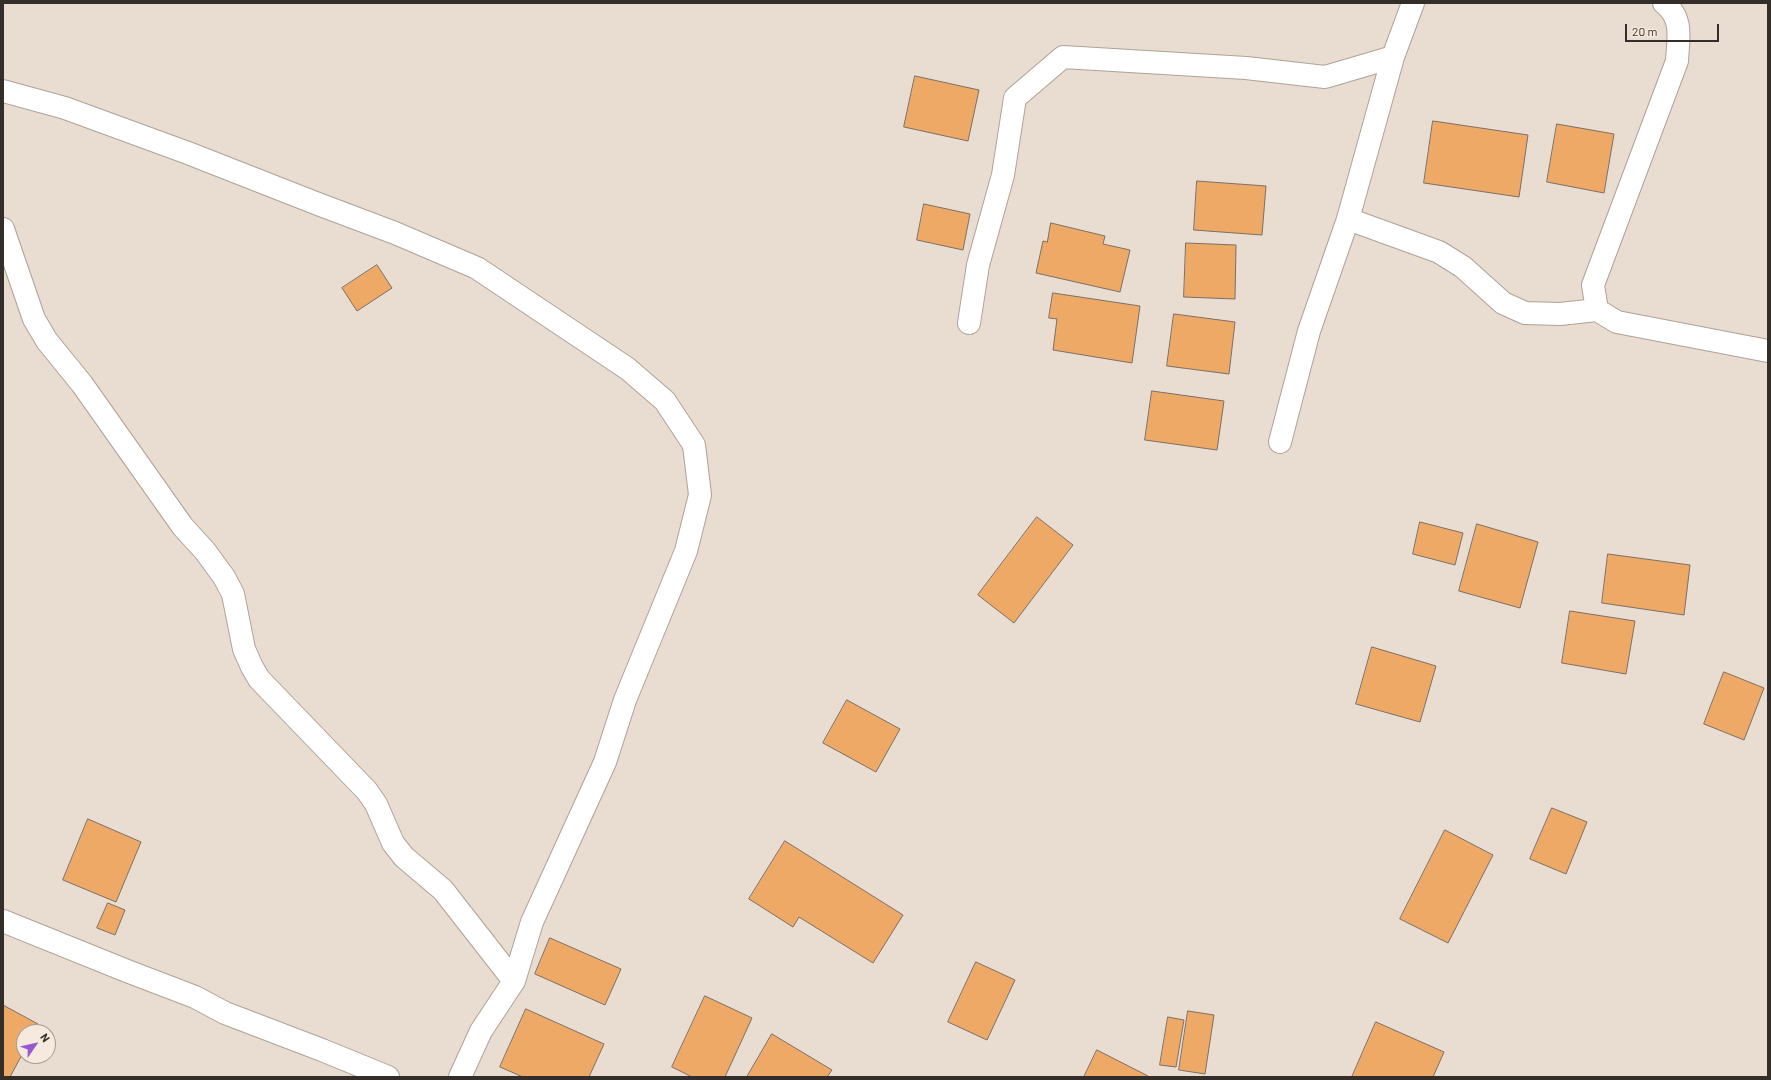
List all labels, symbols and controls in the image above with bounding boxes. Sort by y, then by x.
scale bar [1627,16,1721,42]
text: 20 m [1632,24,1658,38]
north arrow [16,1024,56,1064]
text: N [38,1031,53,1044]

